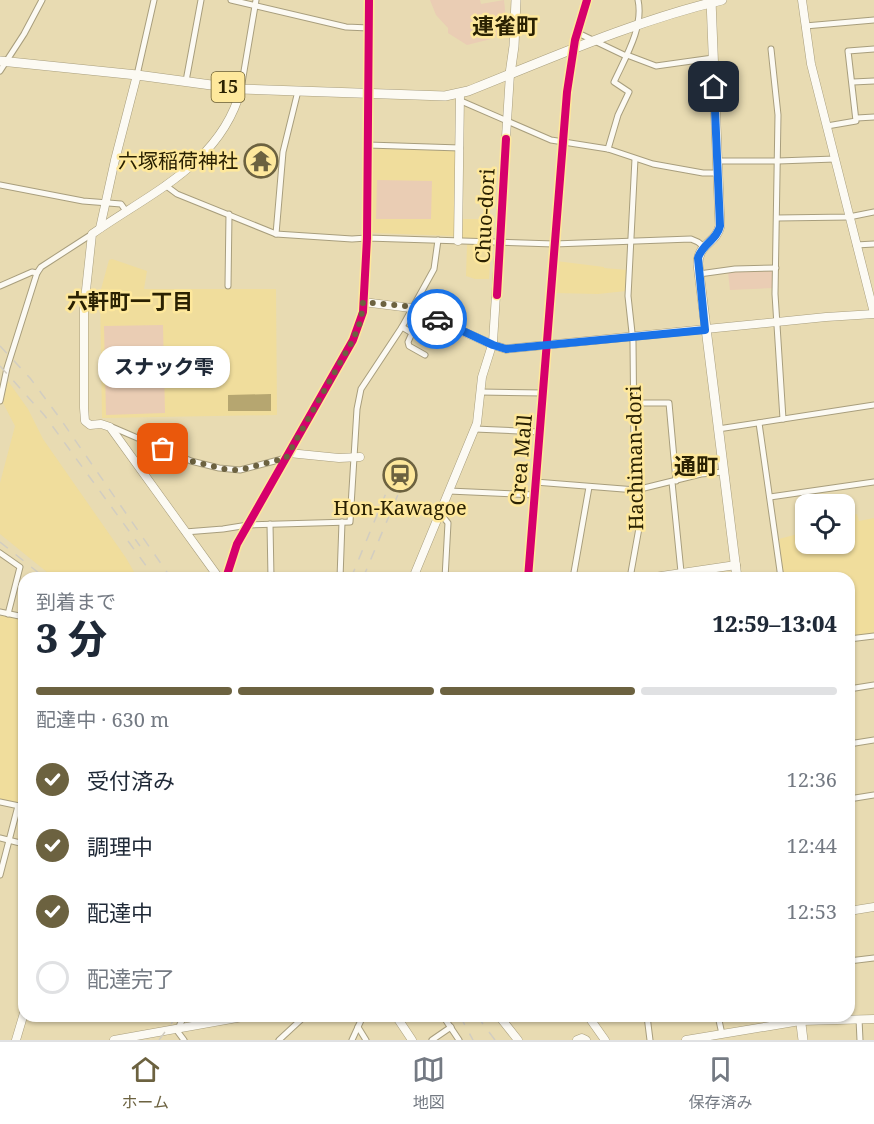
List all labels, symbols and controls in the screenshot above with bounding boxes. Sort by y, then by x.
district label: 連雀町 [472,10,538,40]
pin [688,61,739,112]
icon: home [697,70,730,103]
road number: 15 [212,72,244,102]
temple icon: 六塚稲荷神社 [243,143,279,179]
place label: 六塚稲荷神社 [118,147,238,174]
street label: Chuo-dori [469,167,501,264]
district label: 六軒町一丁目 [67,287,193,315]
courier [407,289,467,349]
icon: car [421,303,454,336]
callout: スナック雫 [97,347,229,389]
text: スナック雫 [114,353,214,380]
street label: Hachiman-dori [620,385,649,531]
street label: Crea Mall [503,413,538,507]
pin [137,423,188,474]
icon: bag [146,432,179,465]
district label: 通町 [674,450,718,480]
station icon: Hon-Kawagoe [382,457,418,493]
place label: Hon-Kawagoe [333,494,467,521]
map controls [795,494,855,554]
button: locate [795,494,855,554]
text: 到着まで [36,588,116,615]
text: 12:59–13:04 [713,608,837,638]
text: 3 分 [36,611,107,664]
text: 配達中 · 630 m [36,706,169,733]
icon: check [36,763,69,796]
text: 受付済み [87,765,175,795]
text: 12:36 [787,766,837,793]
icon: check [36,829,69,862]
text: 調理中 [87,831,153,861]
text: 12:44 [787,832,837,859]
icon: check [36,895,69,928]
text: 配達中 [87,897,153,927]
text: 12:53 [787,898,837,925]
text: 配達完了 [87,963,175,993]
tab: ホーム [122,1053,169,1113]
tab: 地図 [412,1053,445,1113]
tab: 保存済み [688,1053,752,1113]

